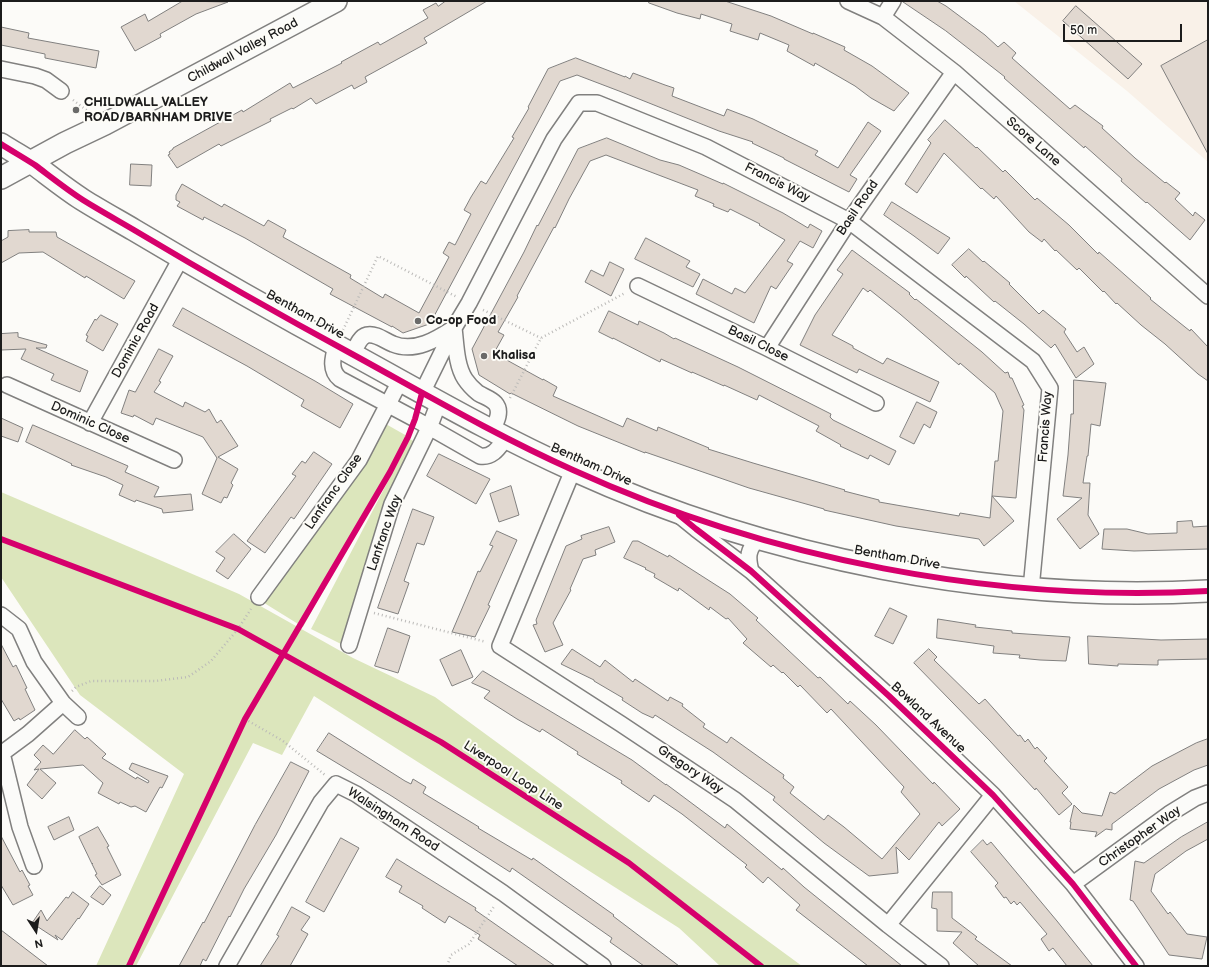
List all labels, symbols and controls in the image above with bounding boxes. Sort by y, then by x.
street label: Childwall Valley Road [185,15,301,87]
scale bar [1065,16,1184,42]
text: 50 m [1070,23,1097,38]
place label: CHILDWALL VALLEY ROAD/BARNHAM DRIVE [84,95,232,126]
marker: CHILDWALL VALLEY ROAD/BARNHAM DRIVE [71,105,81,115]
street label: Score Lane [1002,114,1064,170]
street label: Francis Way [742,160,812,206]
street label: Basil Road [834,177,882,239]
street label: Bentham Drive [263,287,347,343]
street label: Dominic Road [109,301,163,381]
place label: Co-op Food [426,313,496,329]
marker: Co-op Food [413,316,423,326]
street label: Basil Close [725,323,791,365]
place label: Khalisa [492,348,536,364]
marker: Khalisa [479,351,489,361]
street label: Francis Way [1036,391,1056,463]
street label: Dominic Close [48,399,132,447]
street label: Bentham Drive [548,440,634,490]
street label: Lanfranc Close [302,451,366,533]
street label: Lanfranc Way [365,493,405,573]
street label: Bentham Drive [853,543,941,573]
street label: Bowland Avenue [887,679,969,757]
street label: Liverpool Loop Line [460,738,566,814]
street label: Gregory Way [654,742,726,798]
street label: Walsingham Road [344,785,442,855]
street label: Christopher Way [1096,803,1184,871]
north arrow [16,911,56,951]
text: N [33,936,44,950]

